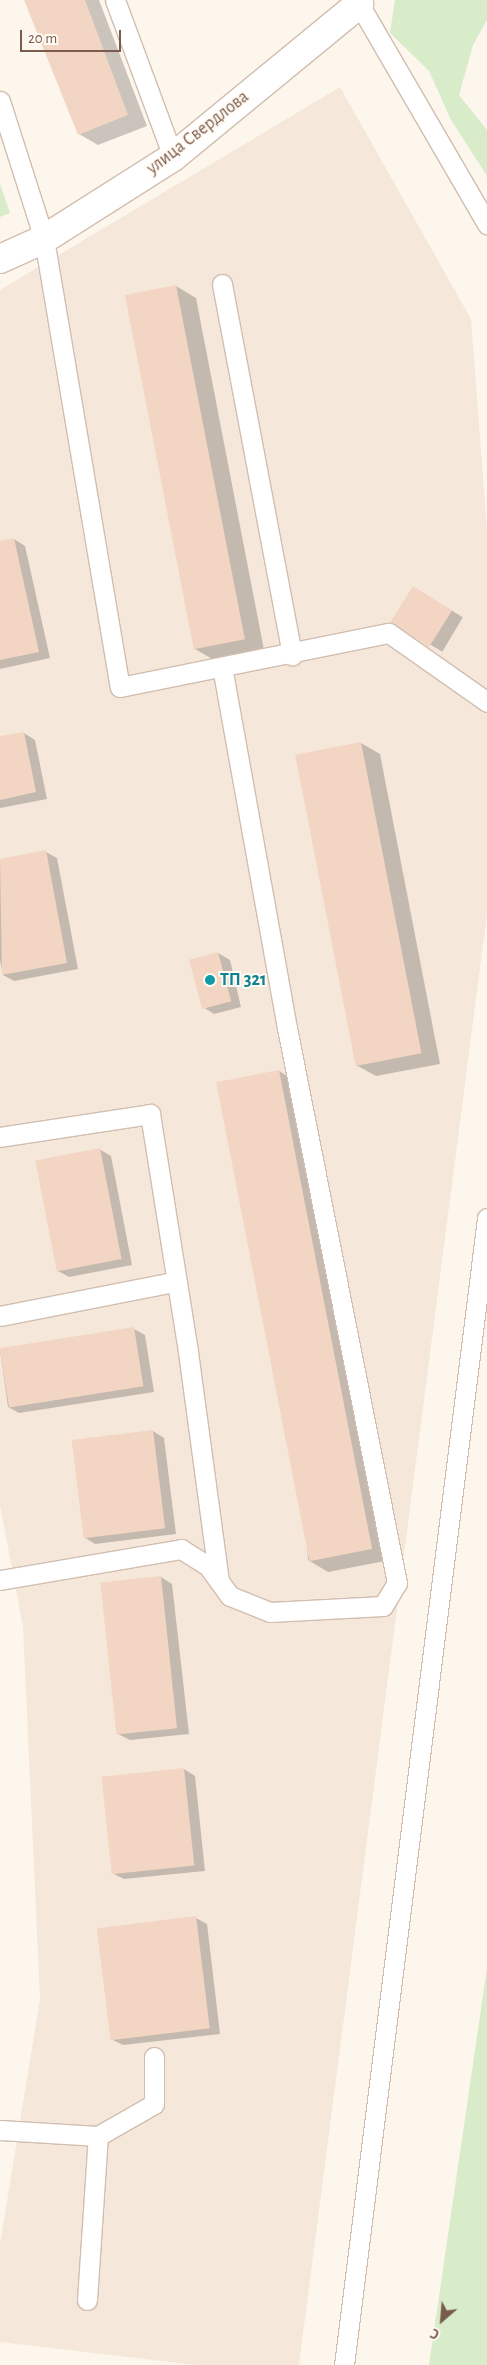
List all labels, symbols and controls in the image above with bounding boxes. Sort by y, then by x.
scale bar [22,20,124,52]
text: 20 m [28,31,57,46]
street label: улица Свердлова [143,86,253,180]
place label: ТП 321 [220,969,266,991]
marker: ТП 321 [204,974,216,986]
north arrow [417,2295,467,2345]
text: С [429,2325,442,2341]

